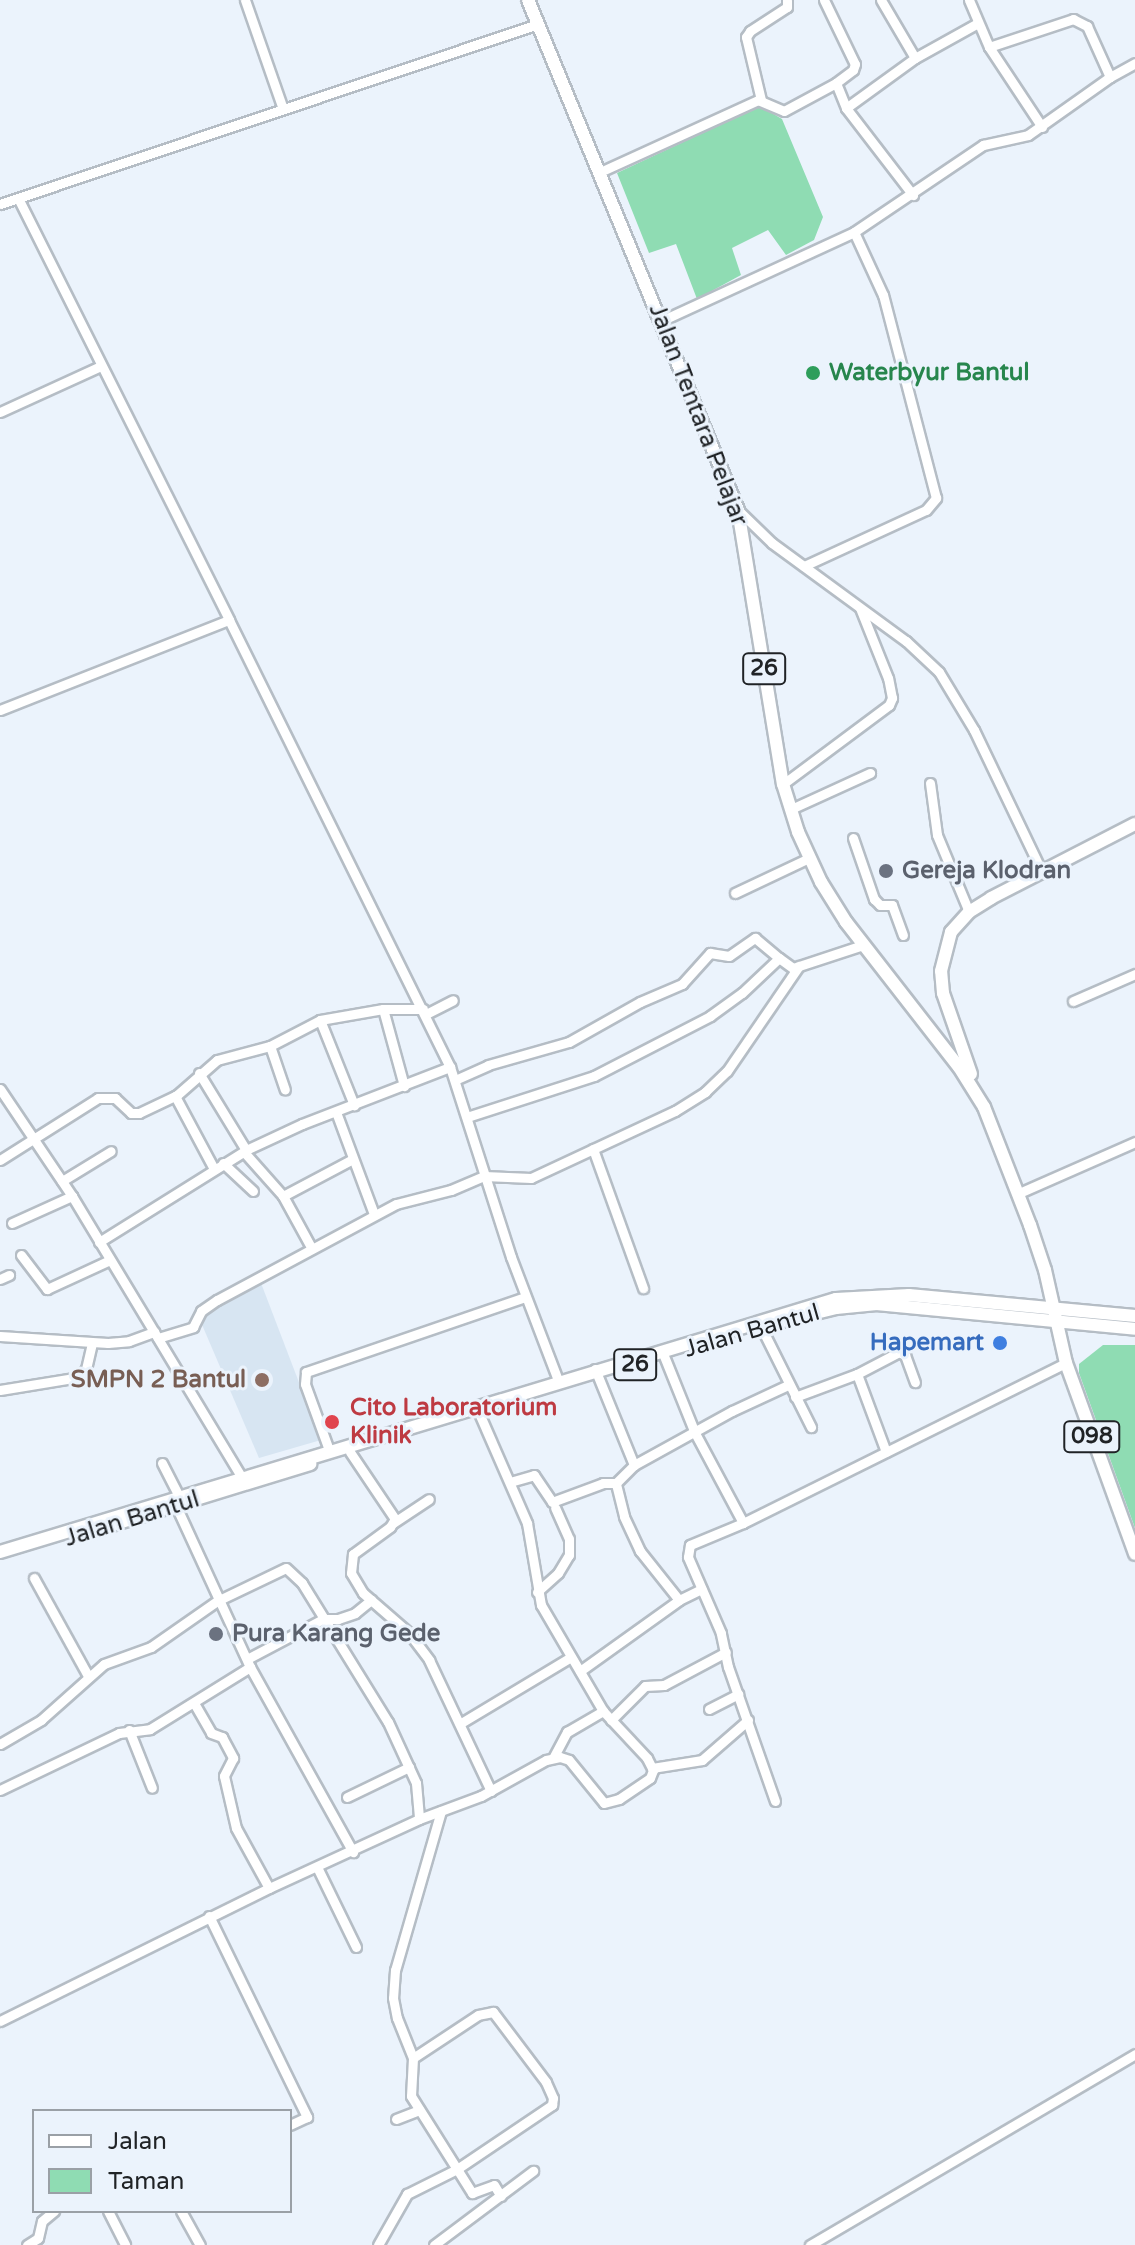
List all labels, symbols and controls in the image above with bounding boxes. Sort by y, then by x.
street label: Jalan Tentara Pelajar [642,300,754,530]
place label: Waterbyur Bantul [829,359,1029,387]
marker: Waterbyur Bantul [804,364,822,382]
road number: 26 [742,651,786,687]
place label: Gereja Klodran [902,857,1071,885]
marker: Gereja Klodran [877,862,895,880]
street label: Jalan Bantul [681,1298,823,1364]
place label: Hapemart [870,1329,984,1357]
marker: Hapemart [991,1334,1009,1352]
road number: 26 [613,1347,657,1383]
place label: SMPN 2 Bantul [71,1366,246,1394]
marker: SMPN 2 Bantul [253,1371,271,1389]
place label: Cito Laboratorium Klinik [350,1394,557,1450]
marker: Cito Laboratorium Klinik [321,1411,343,1433]
road number: 098 [1062,1419,1122,1455]
street label: Jalan Bantul [61,1485,203,1553]
place label: Pura Karang Gede [232,1620,440,1648]
marker: Pura Karang Gede [207,1625,225,1643]
legend [32,2109,292,2213]
text: Jalan [108,2127,167,2156]
text: Taman [108,2167,184,2196]

